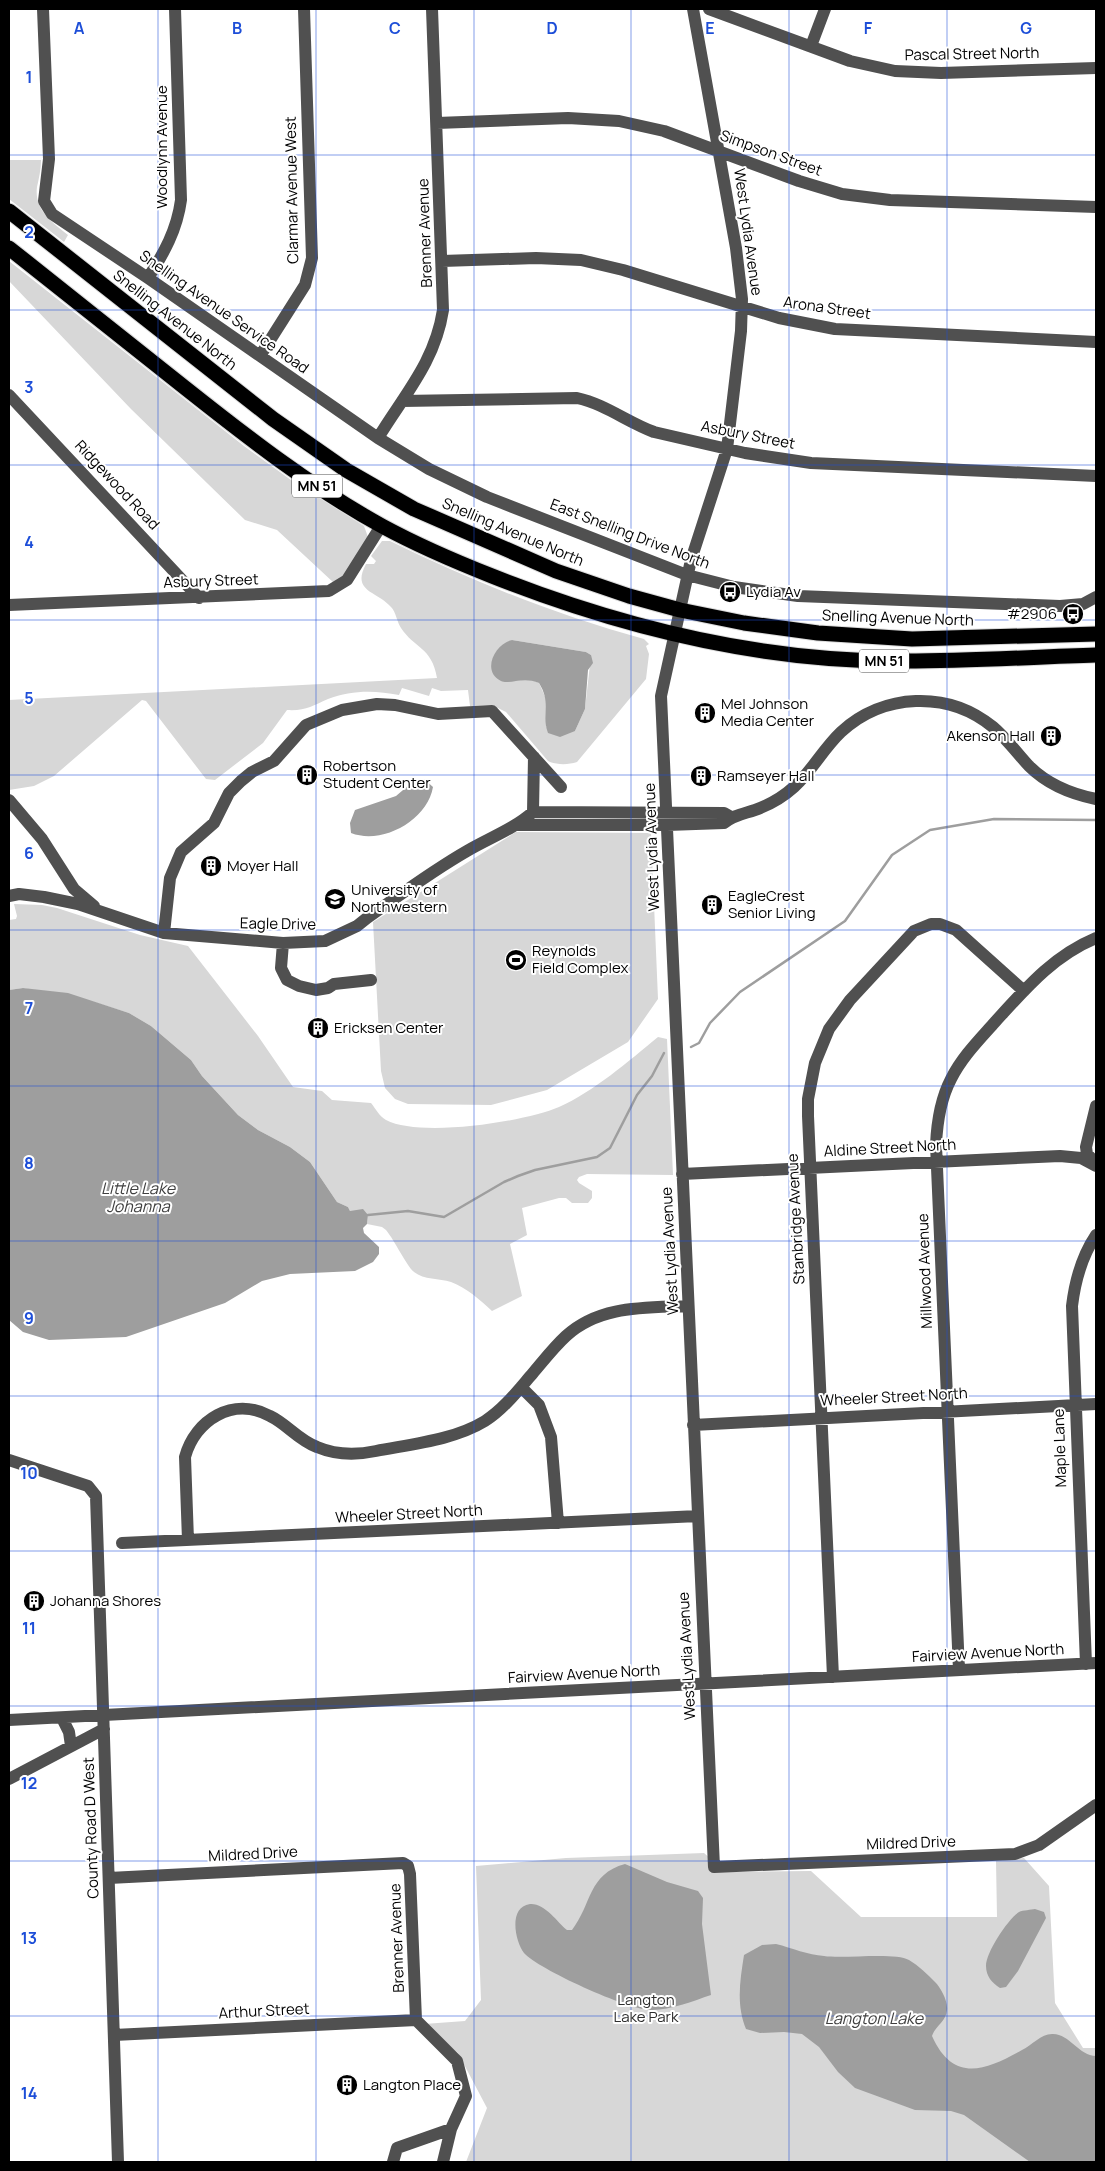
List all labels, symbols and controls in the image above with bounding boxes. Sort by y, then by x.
text: A [74,17,85,39]
text: B [232,17,242,39]
text: C [389,17,401,39]
text: D [546,17,558,39]
text: E [705,17,715,39]
text: F [864,17,873,39]
text: G [1020,17,1032,39]
street label: Pascal Street North [905,42,1040,65]
text: 1 [25,66,33,88]
street label: Woodlynn Avenue [151,85,172,209]
street label: Clarmar Avenue West [280,116,303,264]
street label: Simpson Street [717,124,825,181]
street label: West Lydia Avenue [729,167,768,297]
street label: Brenner Avenue [412,178,437,288]
text: 2 [24,221,34,243]
street label: Snelling Avenue Service Road [135,245,313,378]
street label: Snelling Avenue North [109,265,242,375]
street label: Arona Street [782,291,872,324]
text: 3 [24,376,34,398]
street label: Asbury Street [699,415,797,454]
street label: Ridgewood Road [70,435,164,534]
road number: MN 51 [292,474,342,498]
street label: Snelling Avenue North [439,492,587,571]
street label: East Snelling Drive North [547,493,713,574]
text: 4 [24,531,34,553]
street label: Asbury Street [163,568,259,593]
bus stop icon: Lydia Av [718,580,742,604]
place label: Lydia Av [746,581,801,602]
bus stop icon: #2906 [1061,602,1085,626]
place label: #2906 [1007,603,1057,624]
street label: Snelling Avenue North [822,604,974,631]
road number: MN 51 [859,649,909,672]
text: 5 [24,687,34,709]
place label: Mel Johnson Media Center [721,693,815,731]
building icon: Mel Johnson Media Center [693,701,717,725]
building icon: Akenson Hall [1039,724,1063,748]
place label: Akenson Hall [946,725,1035,746]
place label: Robertson Student Center [323,755,431,793]
building icon: Robertson Student Center [295,763,319,787]
building icon: Ramseyer Hall [689,764,713,788]
place label: Ramseyer Hall [717,765,814,786]
street label: West Lydia Avenue [639,782,664,912]
text: 6 [24,842,34,864]
building icon: Moyer Hall [199,854,223,878]
place label: Moyer Hall [227,855,299,876]
place label: University of Northwestern [351,879,447,917]
place label: EagleCrest Senior Living [728,885,816,923]
school or university icon: University of Northwestern [323,887,347,911]
building icon: EagleCrest Senior Living [700,893,724,917]
street label: Eagle Drive [240,912,316,935]
place label: Reynolds Field Complex [532,940,628,978]
sports icon: Reynolds Field Complex [504,948,528,972]
text: 7 [25,997,33,1019]
building icon: Ericksen Center [306,1016,330,1040]
place label: Ericksen Center [334,1017,444,1038]
street label: Aldine Street North [823,1134,957,1161]
text: 8 [24,1152,34,1174]
street label: Stanbridge Avenue [782,1153,809,1285]
water label: Little Lake Johanna [101,1177,177,1217]
street label: West Lydia Avenue [656,1186,683,1316]
street label: Millwood Avenue [912,1213,937,1329]
text: 9 [24,1307,34,1329]
street label: Wheeler Street North [820,1382,968,1411]
street label: Maple Lane [1048,1408,1071,1488]
text: 10 [20,1462,38,1484]
street label: Wheeler Street North [335,1499,483,1528]
building icon: Johanna Shores [22,1589,46,1613]
place label: Johanna Shores [50,1590,161,1611]
street label: West Lydia Avenue [673,1591,700,1721]
text: 11 [22,1617,36,1639]
street label: Fairview Avenue North [911,1638,1065,1667]
street label: Fairview Avenue North [507,1659,661,1688]
street label: County Road D West [78,1757,103,1899]
text: 12 [21,1772,37,1794]
street label: Mildred Drive [866,1830,956,1855]
street label: Mildred Drive [208,1841,298,1866]
street label: Brenner Avenue [384,1883,409,1993]
text: 13 [21,1927,37,1949]
park label: Langton Lake Park [614,1989,679,2027]
street label: Arthur Street [218,1998,310,2023]
water label: Langton Lake [825,2007,925,2029]
building icon: Langton Place [335,2073,359,2097]
place label: Langton Place [363,2074,461,2095]
text: 14 [21,2082,37,2104]

